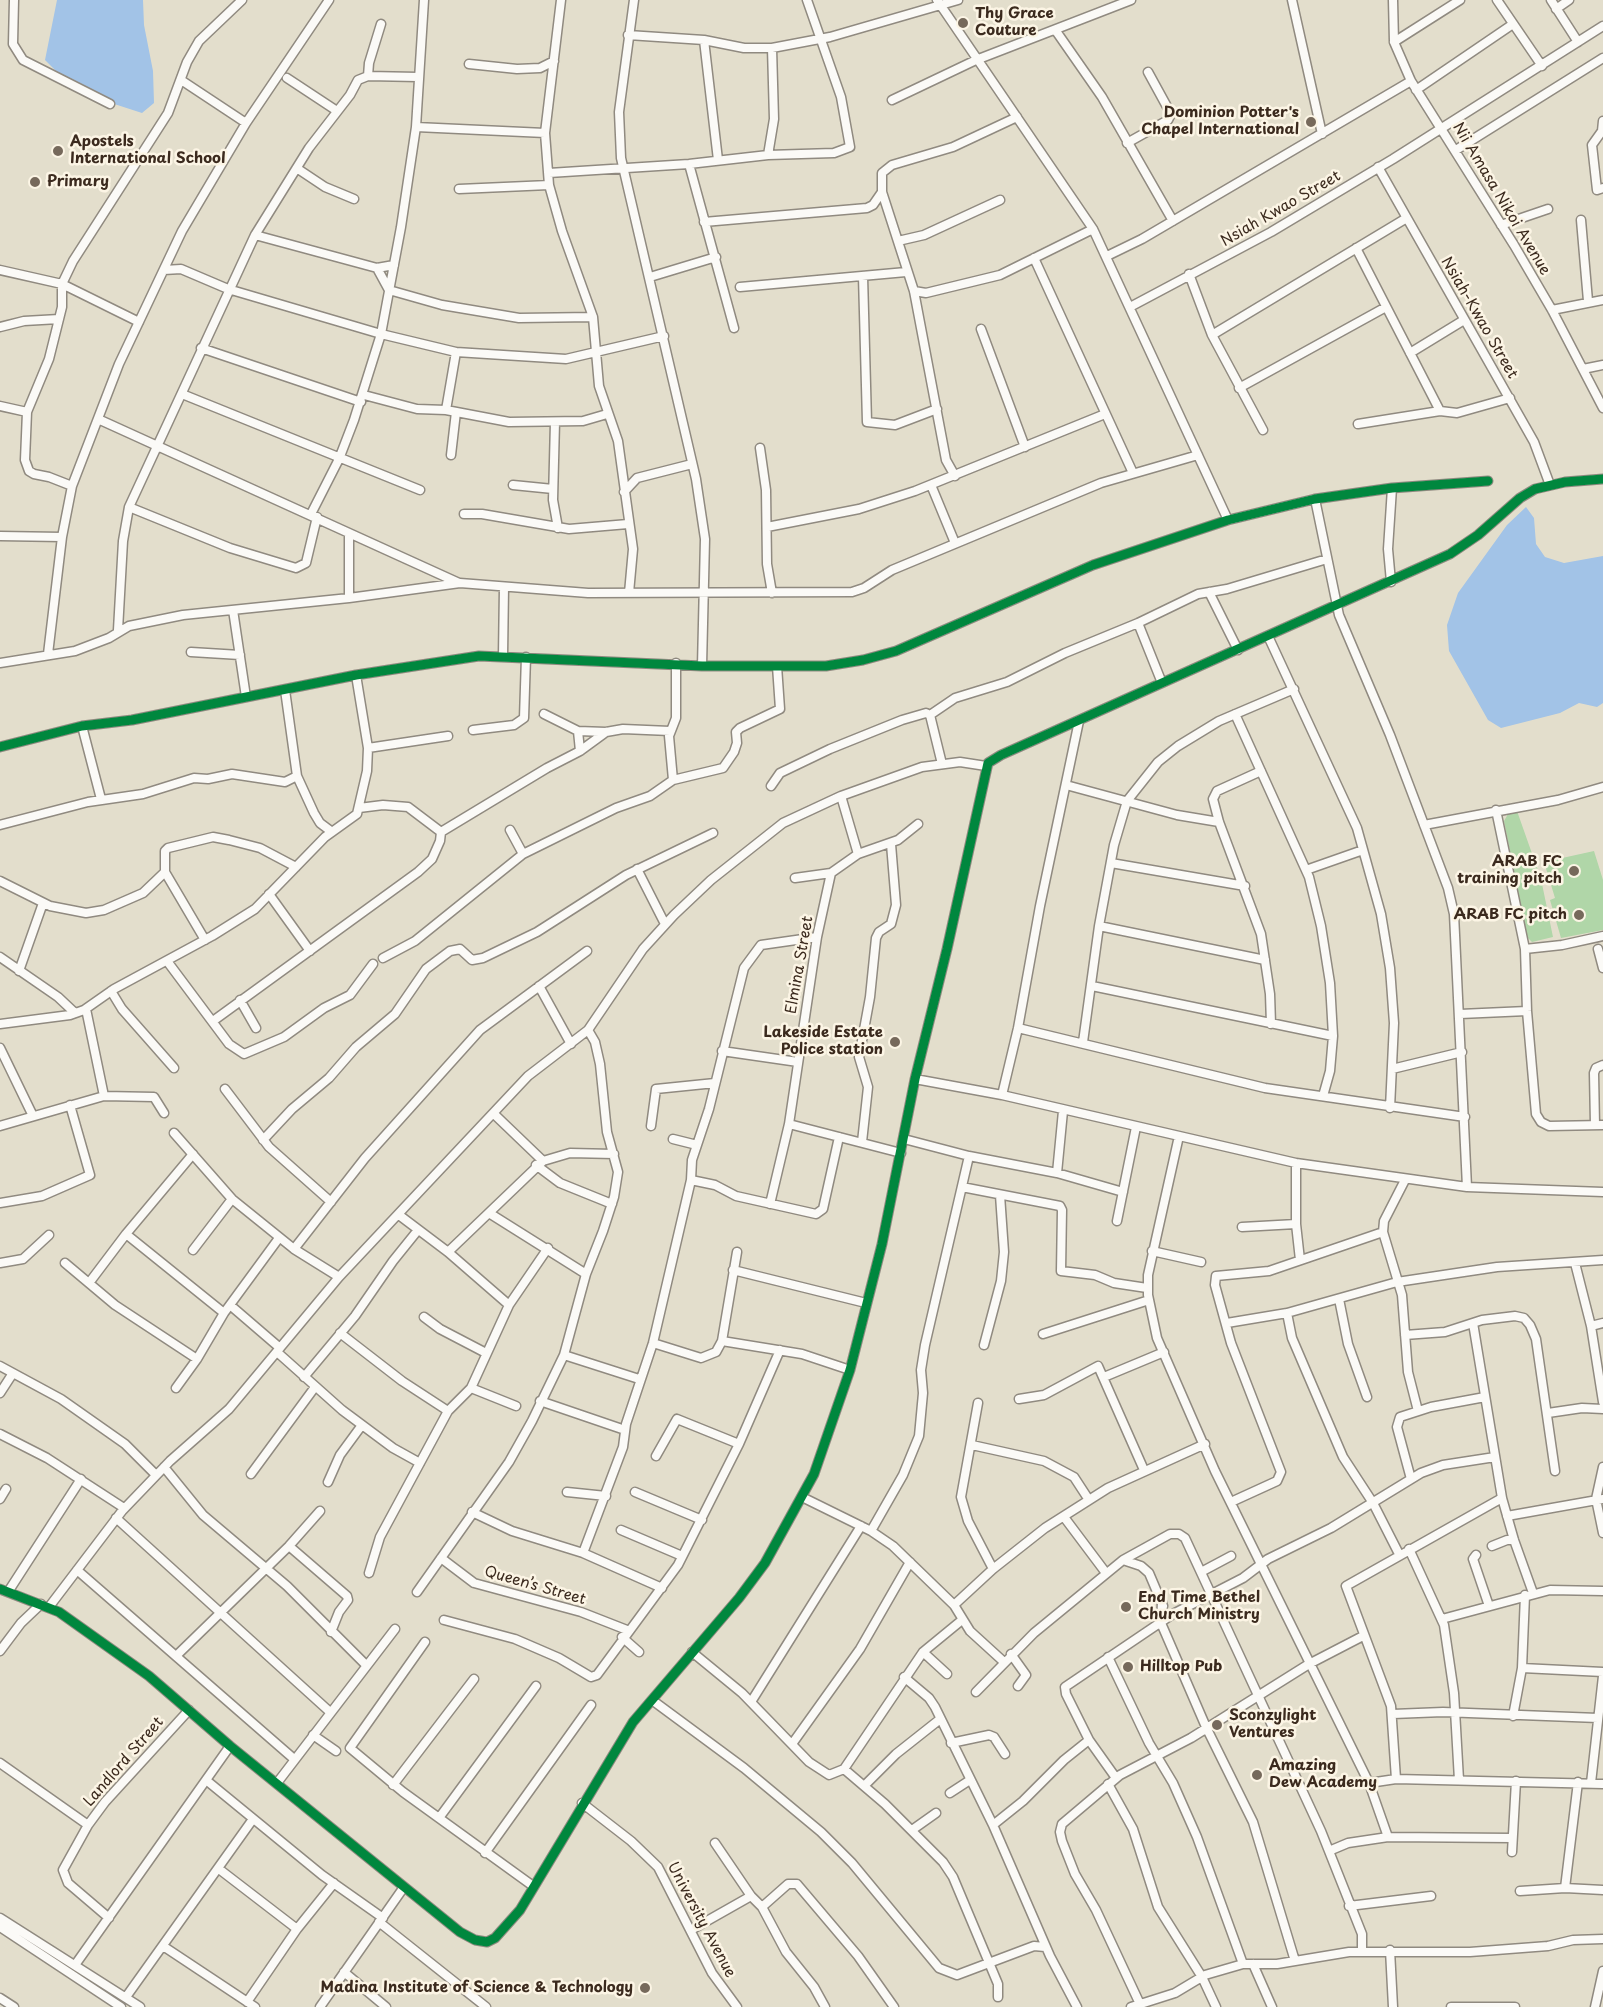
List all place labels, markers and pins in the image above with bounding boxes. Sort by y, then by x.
place label: Thy Grace Couture [975,5,1054,40]
marker: Thy Grace Couture [956,16,970,30]
place label: Dominion Potter's Chapel International [1141,104,1299,139]
marker: Dominion Potter's Chapel International [1304,115,1318,129]
place label: Apostels International School [70,133,226,168]
marker: Apostels International School [51,144,65,158]
place label: Primary [47,173,109,191]
marker: Primary [28,175,42,189]
place label: ARAB FC training pitch [1457,853,1562,888]
marker: ARAB FC training pitch [1567,864,1581,878]
place label: ARAB FC pitch [1454,906,1567,924]
marker: ARAB FC pitch [1572,908,1586,922]
place label: Lakeside Estate Police station [763,1024,883,1059]
marker: Lakeside Estate Police station [888,1035,902,1049]
place label: End Time Bethel Church Ministry [1138,1589,1260,1624]
marker: End Time Bethel Church Ministry [1119,1600,1133,1614]
place label: Hilltop Pub [1140,1658,1222,1676]
marker: Hilltop Pub [1121,1660,1135,1674]
place label: Sconzylight Ventures [1229,1707,1317,1742]
marker: Sconzylight Ventures [1210,1718,1224,1732]
place label: Amazing Dew Academy [1269,1757,1377,1792]
marker: Amazing Dew Academy [1250,1768,1264,1782]
place label: Madina Institute of Science & Technology [321,1979,633,1997]
marker: Madina Institute of Science & Technology [638,1981,652,1995]

